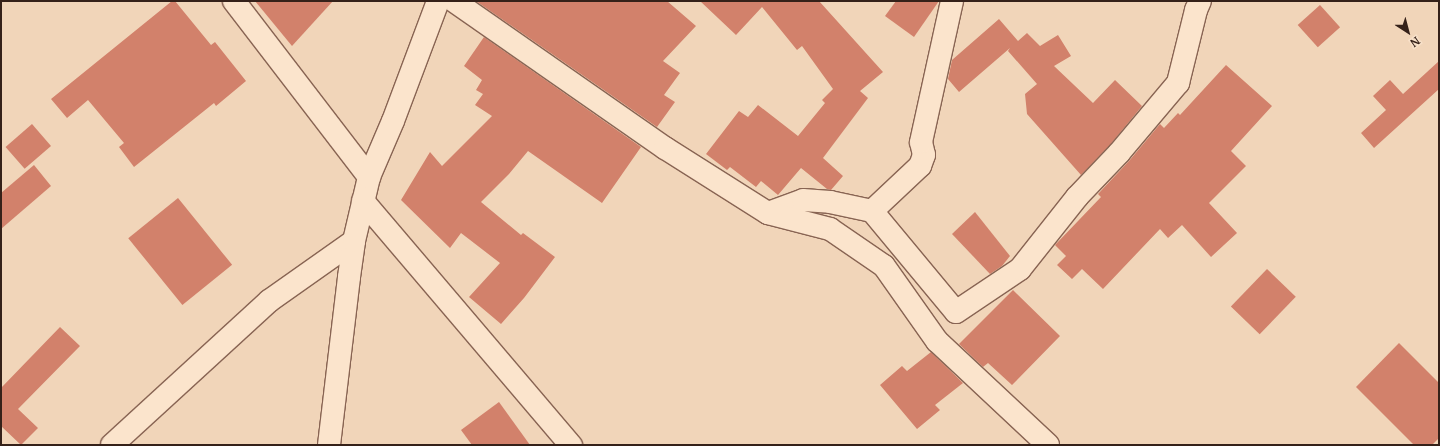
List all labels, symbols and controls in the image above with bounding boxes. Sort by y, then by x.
north arrow [1388,12,1428,52]
text: N [1407,33,1423,50]

